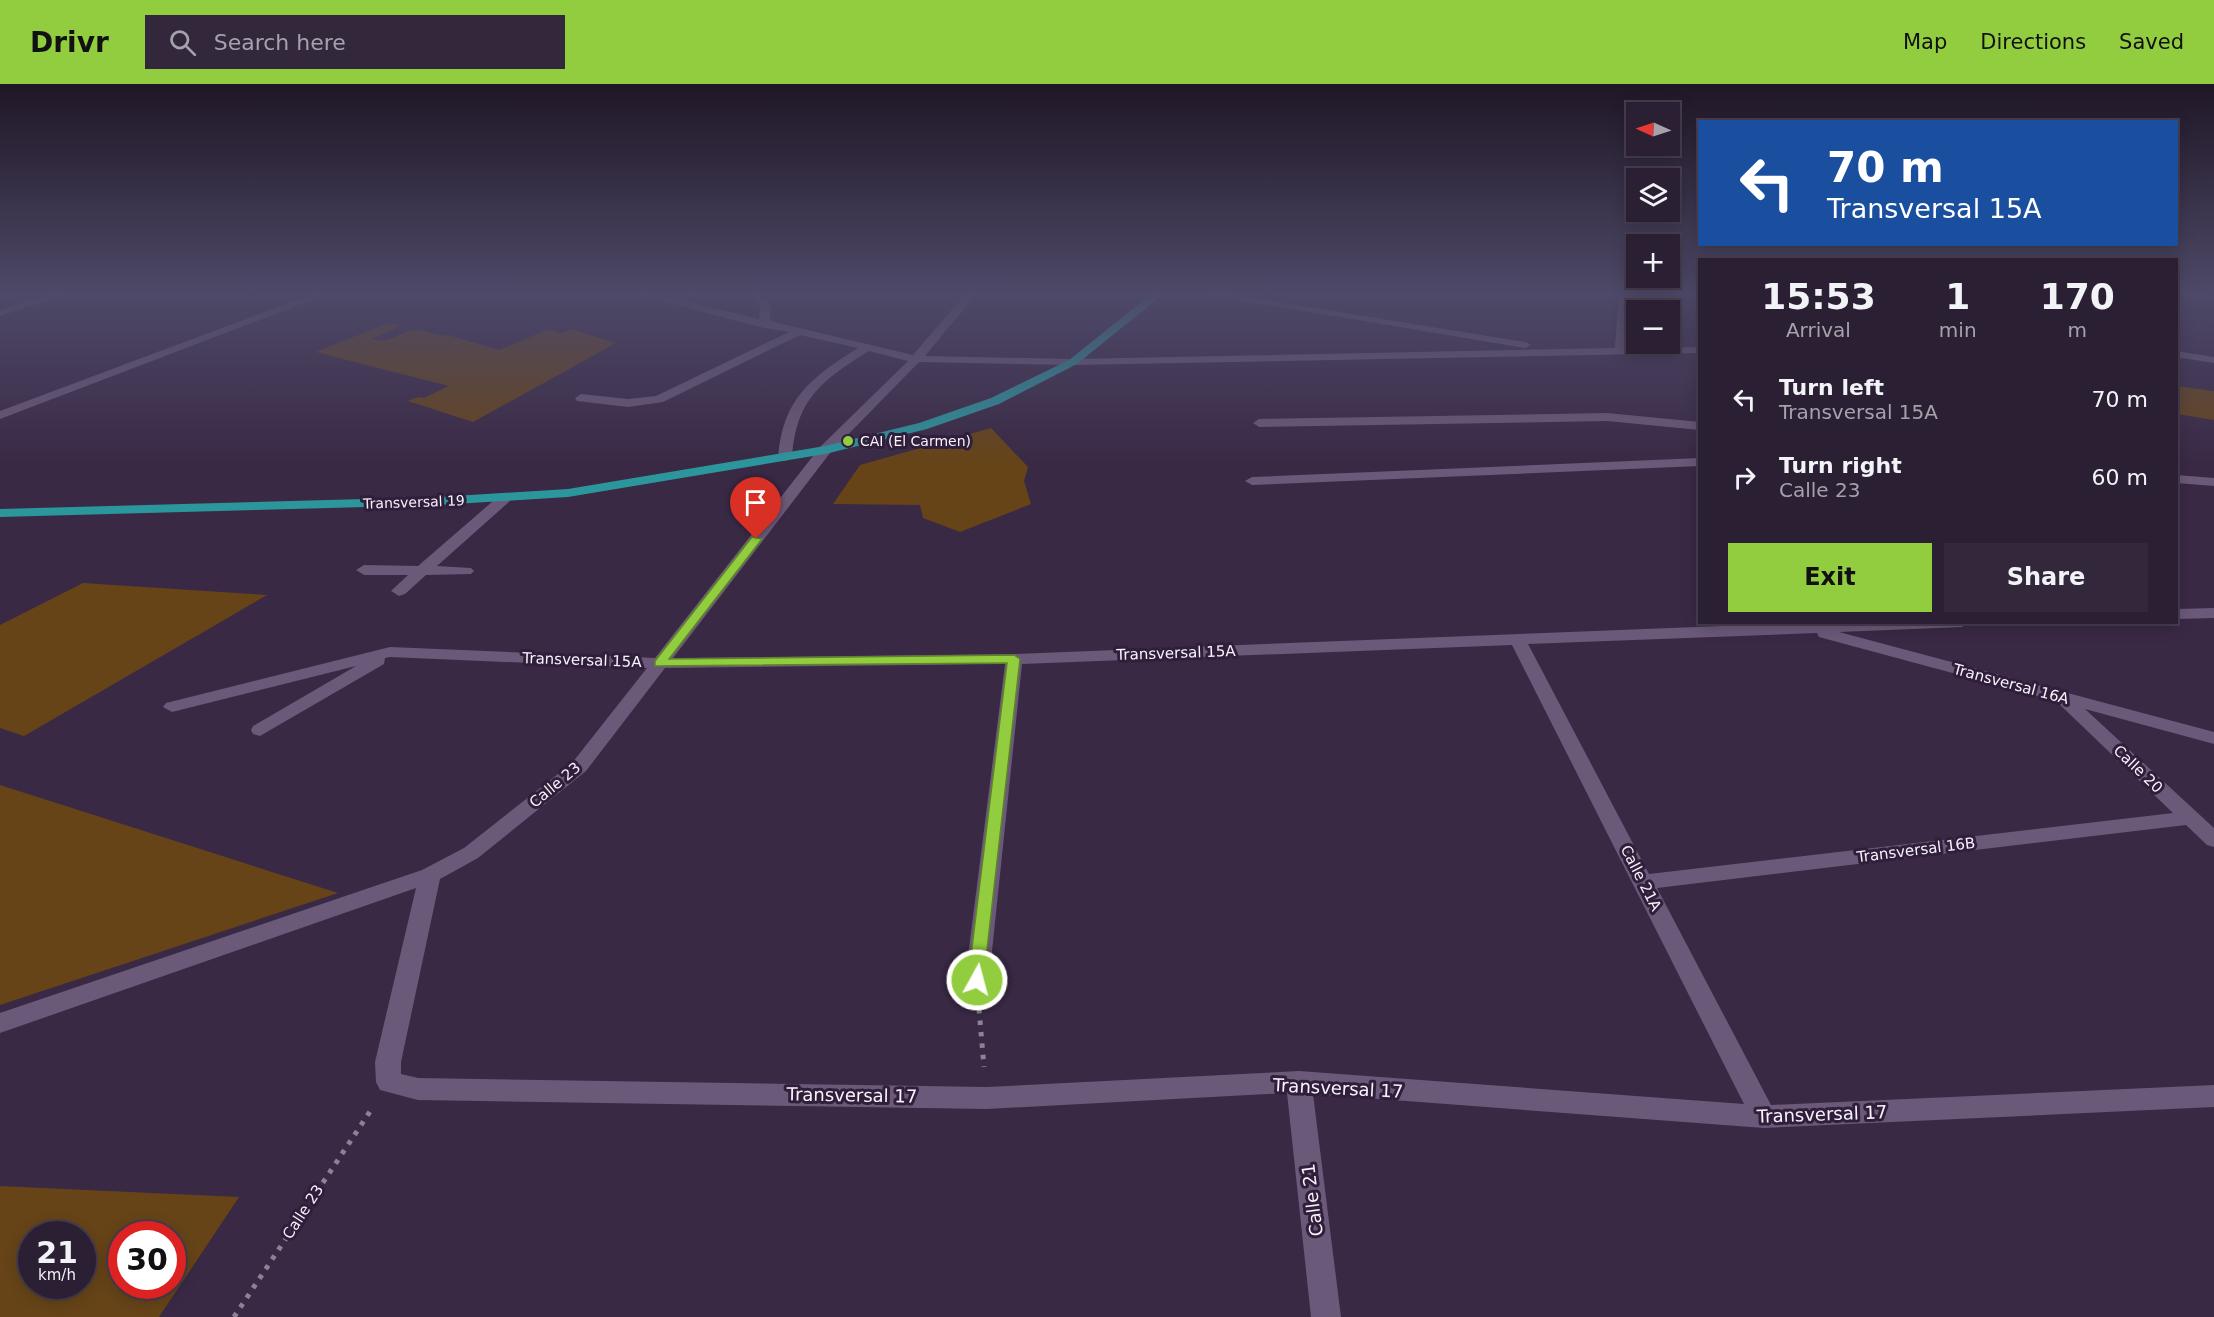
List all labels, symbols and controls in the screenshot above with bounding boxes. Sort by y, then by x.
search box [145,15,565,69]
text: Drivr [30,26,109,59]
icon: search [166,26,199,59]
text: Search here [214,30,346,55]
text: Map [1903,30,1947,54]
text: Directions [1980,30,2086,54]
text: Saved [2119,30,2184,54]
north arrow [1626,102,1680,156]
map controls [1626,102,1680,354]
text: 70 m [1827,143,1944,192]
icon: left [1728,144,1806,222]
button: layers [1626,168,1680,222]
text: Transversal 15A [1827,193,2042,224]
button: + [1626,234,1680,288]
text: 15:53 [1761,276,1876,317]
text: 1 [1945,276,1970,317]
text: 170 [2040,276,2115,317]
button: − [1626,300,1680,354]
text: Arrival [1786,318,1851,342]
text: min [1939,318,1977,342]
text: m [2068,318,2087,342]
text: Turn left [1779,375,1884,400]
icon: left [1728,383,1761,416]
text: 70 m [2092,387,2148,412]
text: Transversal 15A [1779,400,1938,424]
place label: CAI (El Carmen) [860,433,971,449]
marker: CAI (El Carmen) [841,434,855,448]
text: Turn right [1779,453,1902,478]
icon: right [1728,461,1761,494]
text: 60 m [2092,465,2148,490]
pin [730,477,781,539]
text: Calle 23 [1779,478,1860,502]
icon: arrive [739,486,772,519]
street label: Transversal 19 [362,492,465,512]
button: Exit [1728,543,1932,612]
button: Share [1944,543,2148,612]
street label: Transversal 15A [1115,642,1237,664]
street label: Transversal 15A [521,649,643,671]
street label: Transversal 16A [1950,660,2072,708]
street label: Calle 20 [2110,741,2166,797]
street label: Calle 23 [526,758,584,812]
street label: Transversal 16B [1855,834,1976,866]
street label: Calle 21A [1617,842,1666,915]
position arrow [945,948,1009,1012]
street label: Transversal 17 [1271,1074,1404,1102]
street label: Transversal 17 [785,1083,918,1107]
street label: Transversal 17 [1755,1101,1888,1127]
street label: Calle 21 [1297,1162,1327,1238]
street label: Calle 23 [279,1181,327,1243]
speed limit sign: 30 [108,1221,186,1299]
text: 21 [36,1235,78,1270]
text: km/h [38,1266,76,1284]

